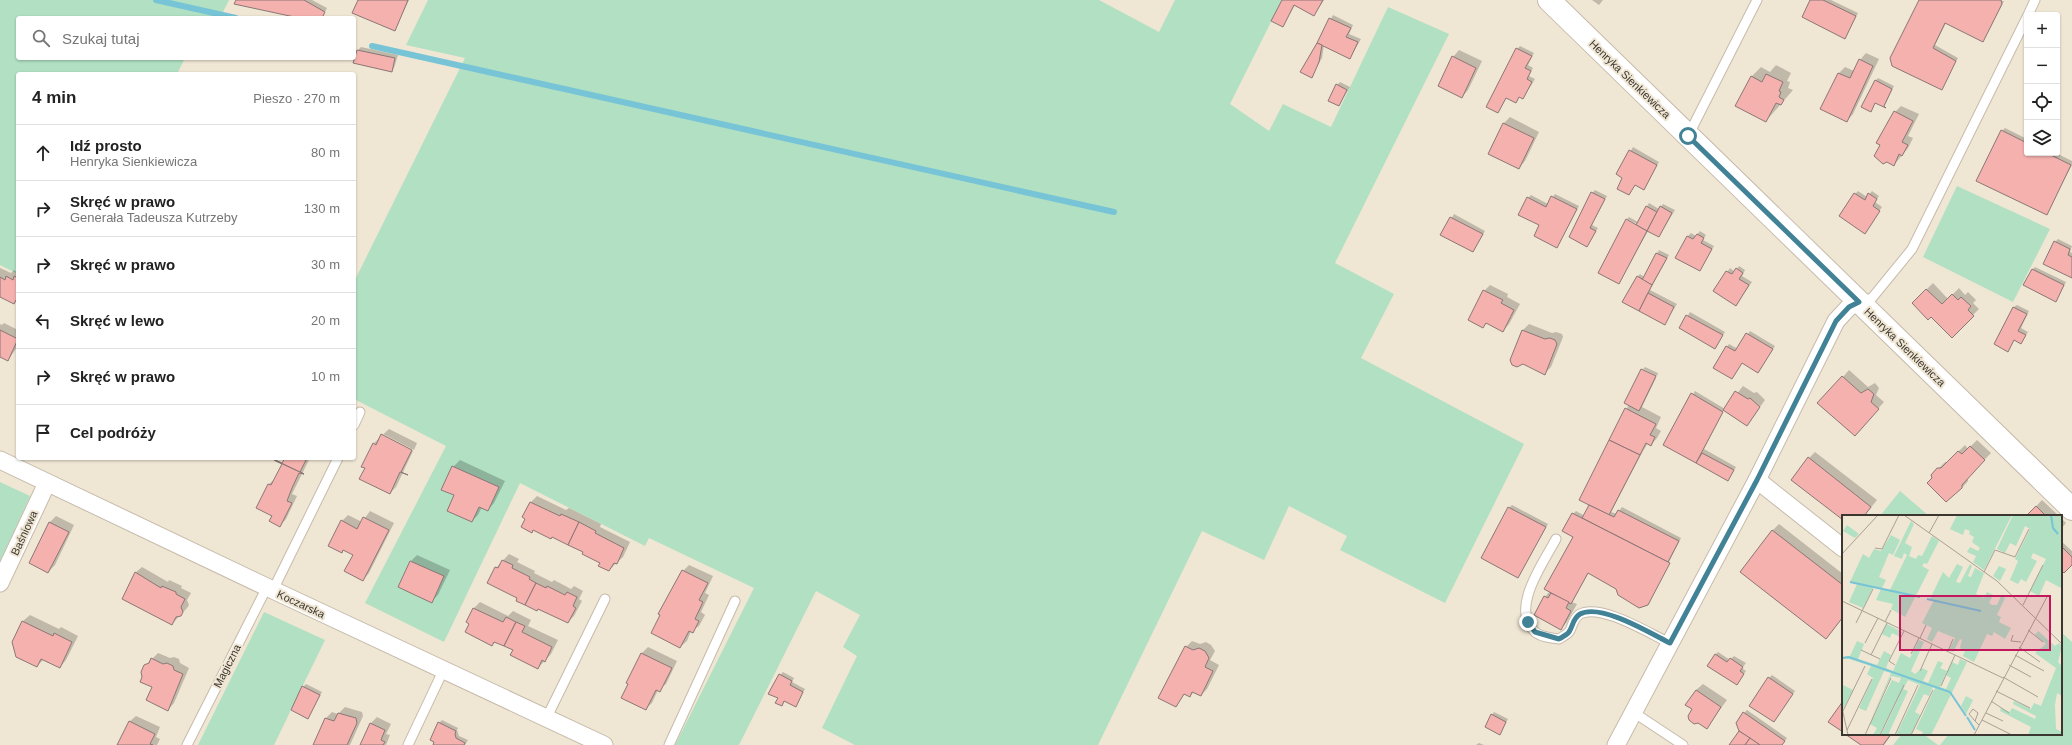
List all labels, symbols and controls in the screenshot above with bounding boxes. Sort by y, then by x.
map controls [2024,12,2060,156]
button: + [2024,12,2060,48]
search box [16,16,356,60]
icon: search [30,27,52,49]
text: Szukaj tutaj [62,30,140,47]
street label: Henryka Sienkiewicza [1587,37,1673,121]
button: − [2024,48,2060,84]
button: locate [2024,84,2060,120]
text: 4 min [32,88,76,107]
text: Pieszo · 270 m [253,91,340,106]
button: layers [2024,120,2060,156]
route start [1679,127,1697,145]
text: Idź prosto [70,137,142,154]
icon: ahead [32,142,54,164]
text: 80 m [311,145,340,160]
text: Henryka Sienkiewicza [70,154,197,169]
text: Skręć w prawo [70,193,175,210]
icon: right [32,198,54,220]
text: 130 m [304,201,340,216]
text: Generała Tadeusza Kutrzeby [70,210,237,225]
icon: right [32,254,54,276]
text: Skręć w prawo [70,256,175,273]
text: 30 m [311,257,340,272]
street label: Henryka Sienkiewicza [1862,305,1948,389]
icon: left [32,310,54,332]
text: Skręć w lewo [70,312,164,329]
text: 20 m [311,313,340,328]
icon: right [32,366,54,388]
text: Skręć w prawo [70,368,175,385]
text: 10 m [311,369,340,384]
icon: arrive [32,422,54,444]
text: Cel podróży [70,424,156,441]
street label: Baśniowa [8,508,40,557]
inset map [1842,515,2062,735]
street label: Koczarska [275,588,328,621]
route end [1519,613,1537,631]
street label: Magiczna [211,642,243,690]

